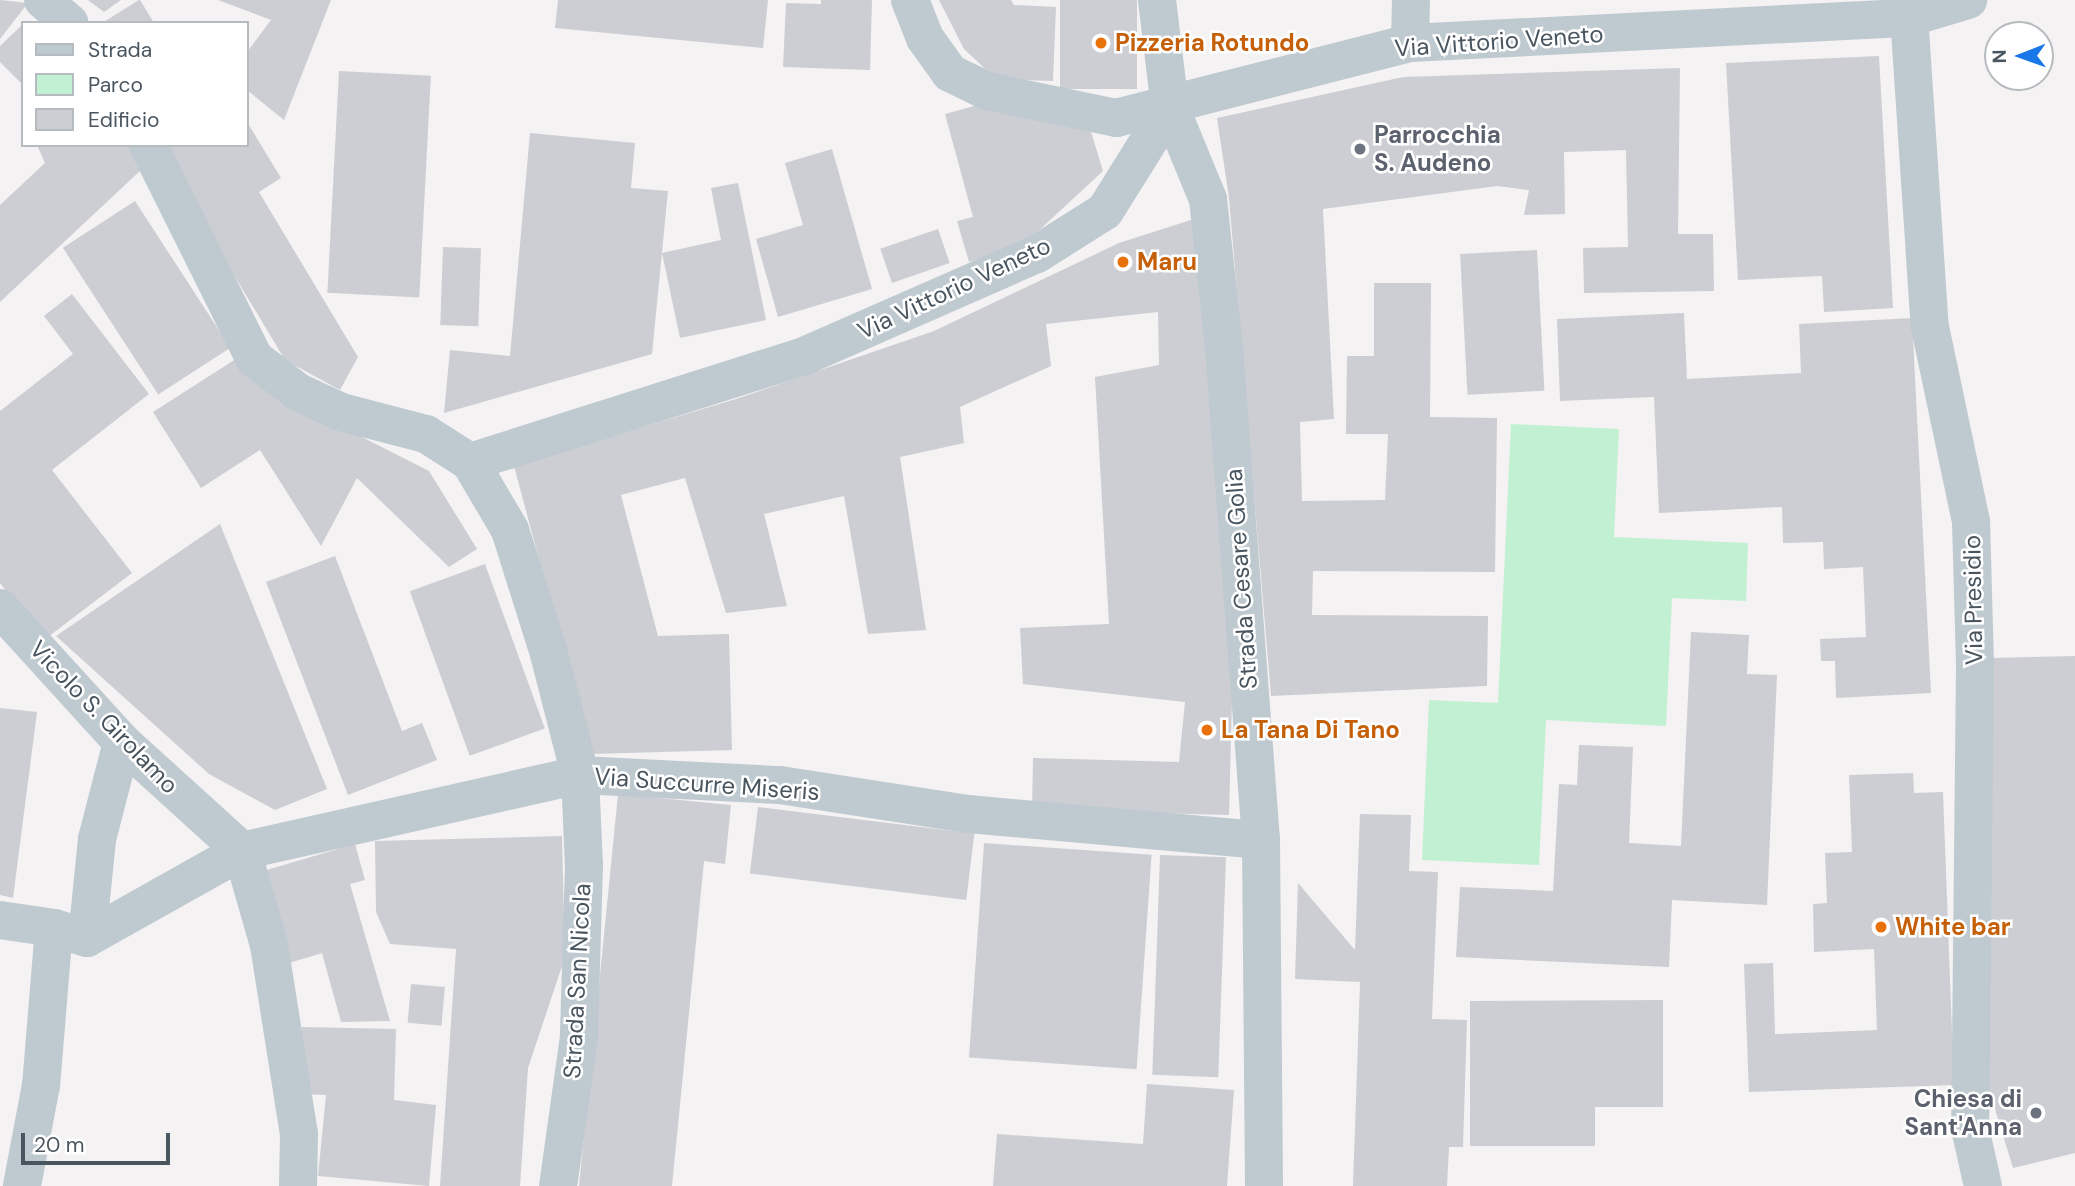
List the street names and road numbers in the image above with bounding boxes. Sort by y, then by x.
street label: Via Vittorio Veneto [1394,19,1604,63]
street label: Via Vittorio Veneto [853,231,1055,345]
street label: Strada Cesare Golia [1219,468,1263,690]
street label: Via Presidio [1957,535,1989,665]
street label: Vicolo S. Girolamo [24,635,184,799]
street label: Via Succurre Miseris [593,762,821,806]
street label: Strada San Nicola [558,883,596,1079]

